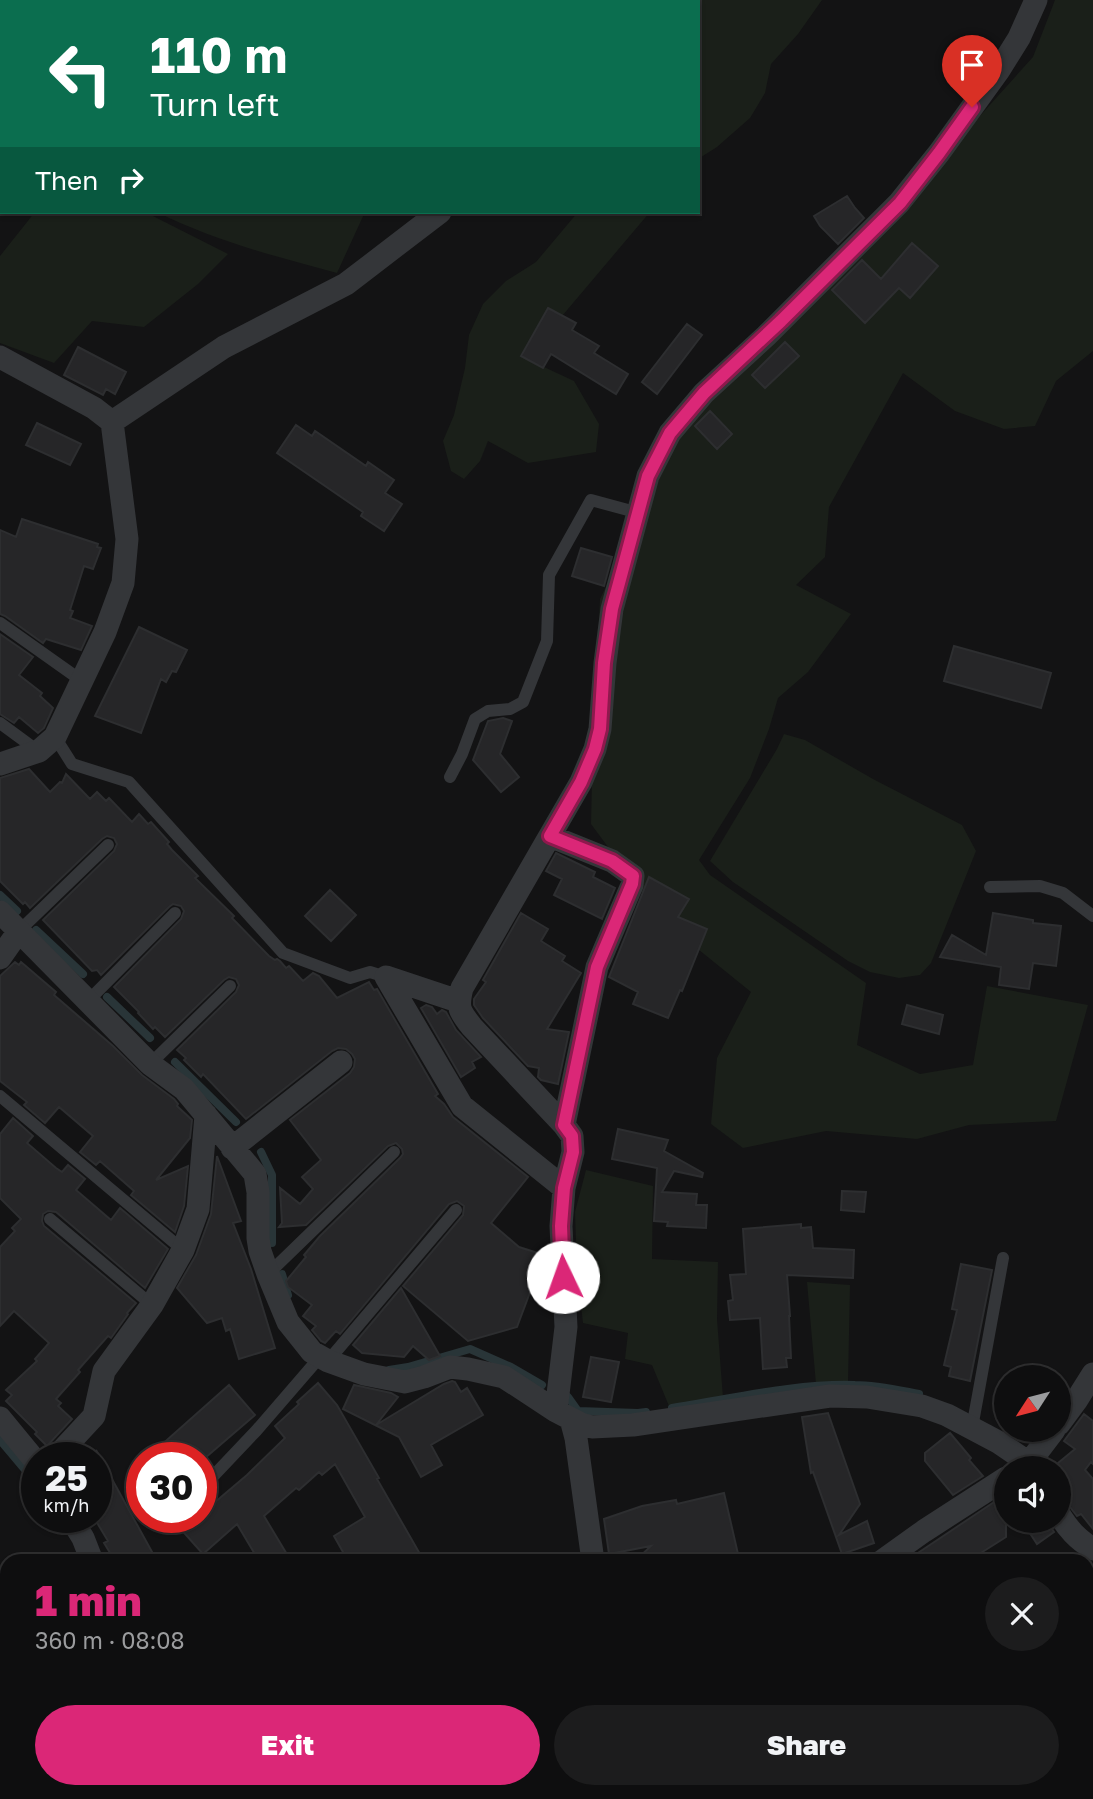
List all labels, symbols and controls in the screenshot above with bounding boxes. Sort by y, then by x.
text: 110 m [150,25,287,84]
icon: left [35,28,126,119]
pin [942,35,1002,107]
icon: arrive [953,46,991,84]
text: Turn left [150,85,279,123]
icon: right [112,161,150,199]
text: Then [35,165,98,196]
position arrow [526,1240,600,1314]
north arrow [994,1365,1071,1442]
map controls [994,1365,1071,1533]
speed limit sign: 30 [126,1442,217,1533]
button: sound [994,1456,1071,1533]
text: 25 [45,1457,88,1499]
text: km/h [44,1494,89,1516]
text: 1 min [35,1575,142,1625]
button: close [985,1577,1059,1651]
text: 360 m · 08:08 [35,1626,185,1654]
button: Exit [35,1705,540,1785]
button: Share [554,1705,1059,1785]

